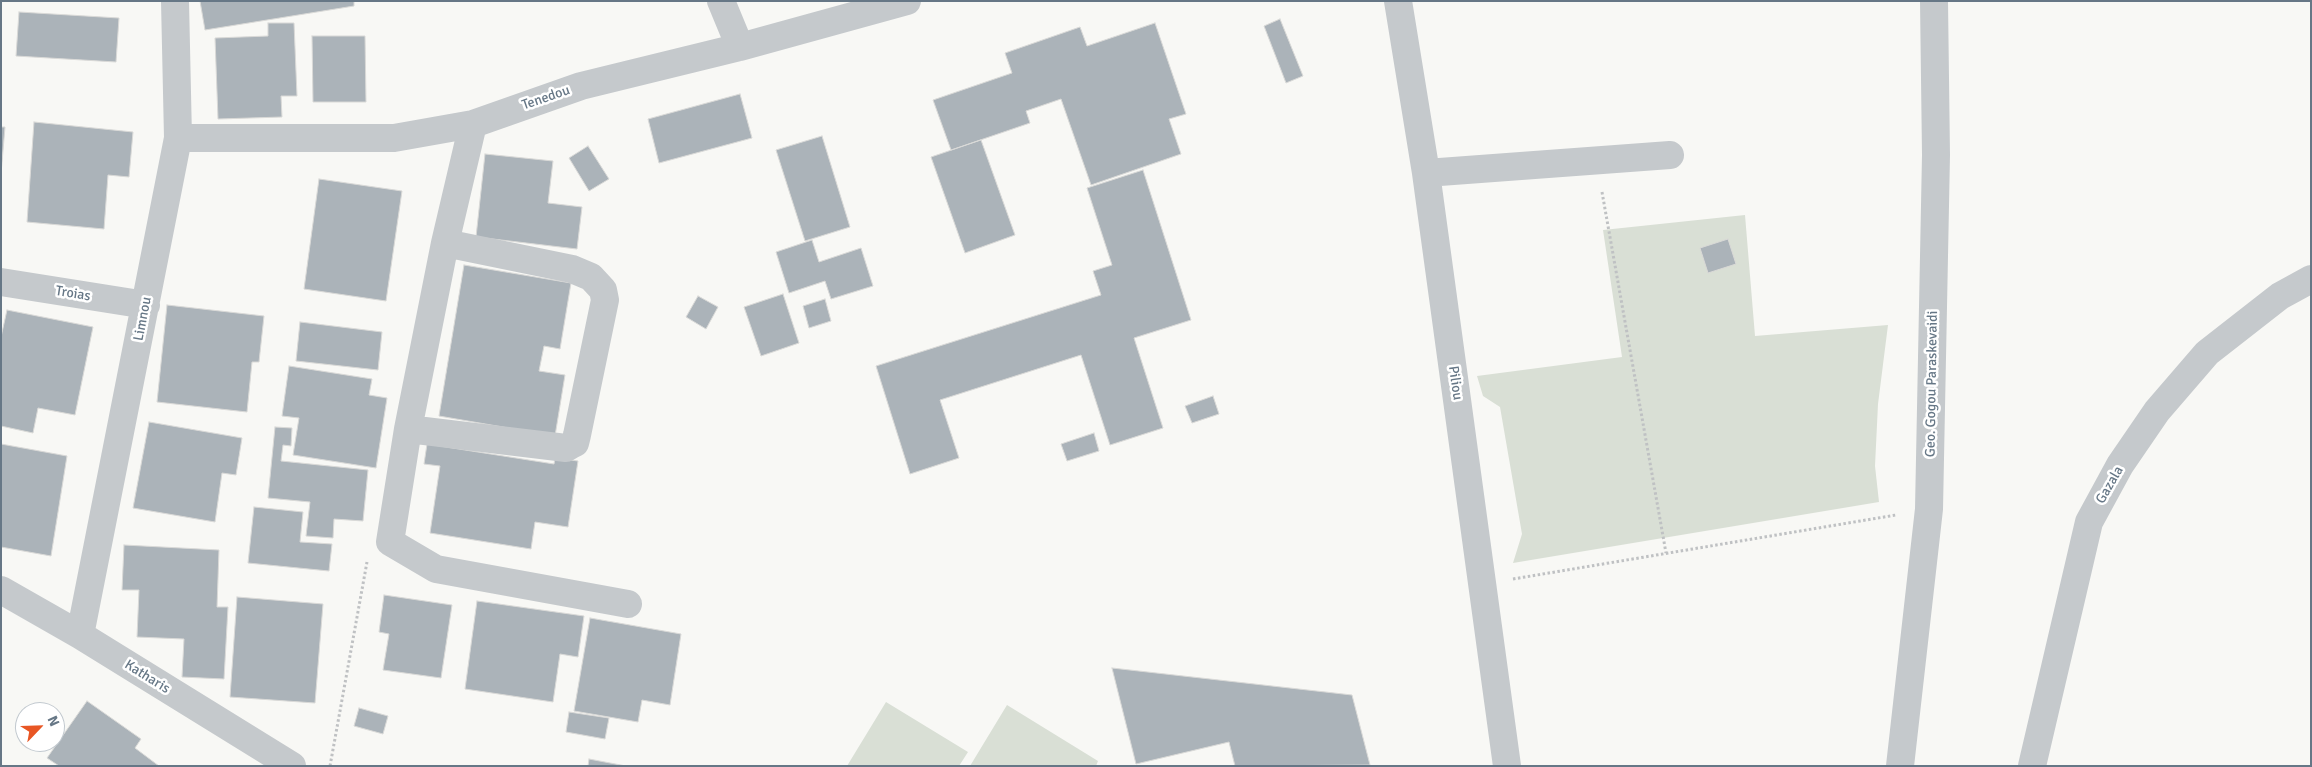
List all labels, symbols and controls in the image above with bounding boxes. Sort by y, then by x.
street label: Tenedou [520,82,572,114]
street label: Troias [54,283,92,305]
street label: Limnou [131,296,155,342]
street label: Geo. Gogou Paraskevaidi [1922,311,1942,457]
street label: Piliou [1444,365,1466,401]
street label: Gazala [2093,463,2127,507]
street label: Katharis [121,657,173,697]
north arrow [15,702,65,752]
text: N [43,713,63,729]

